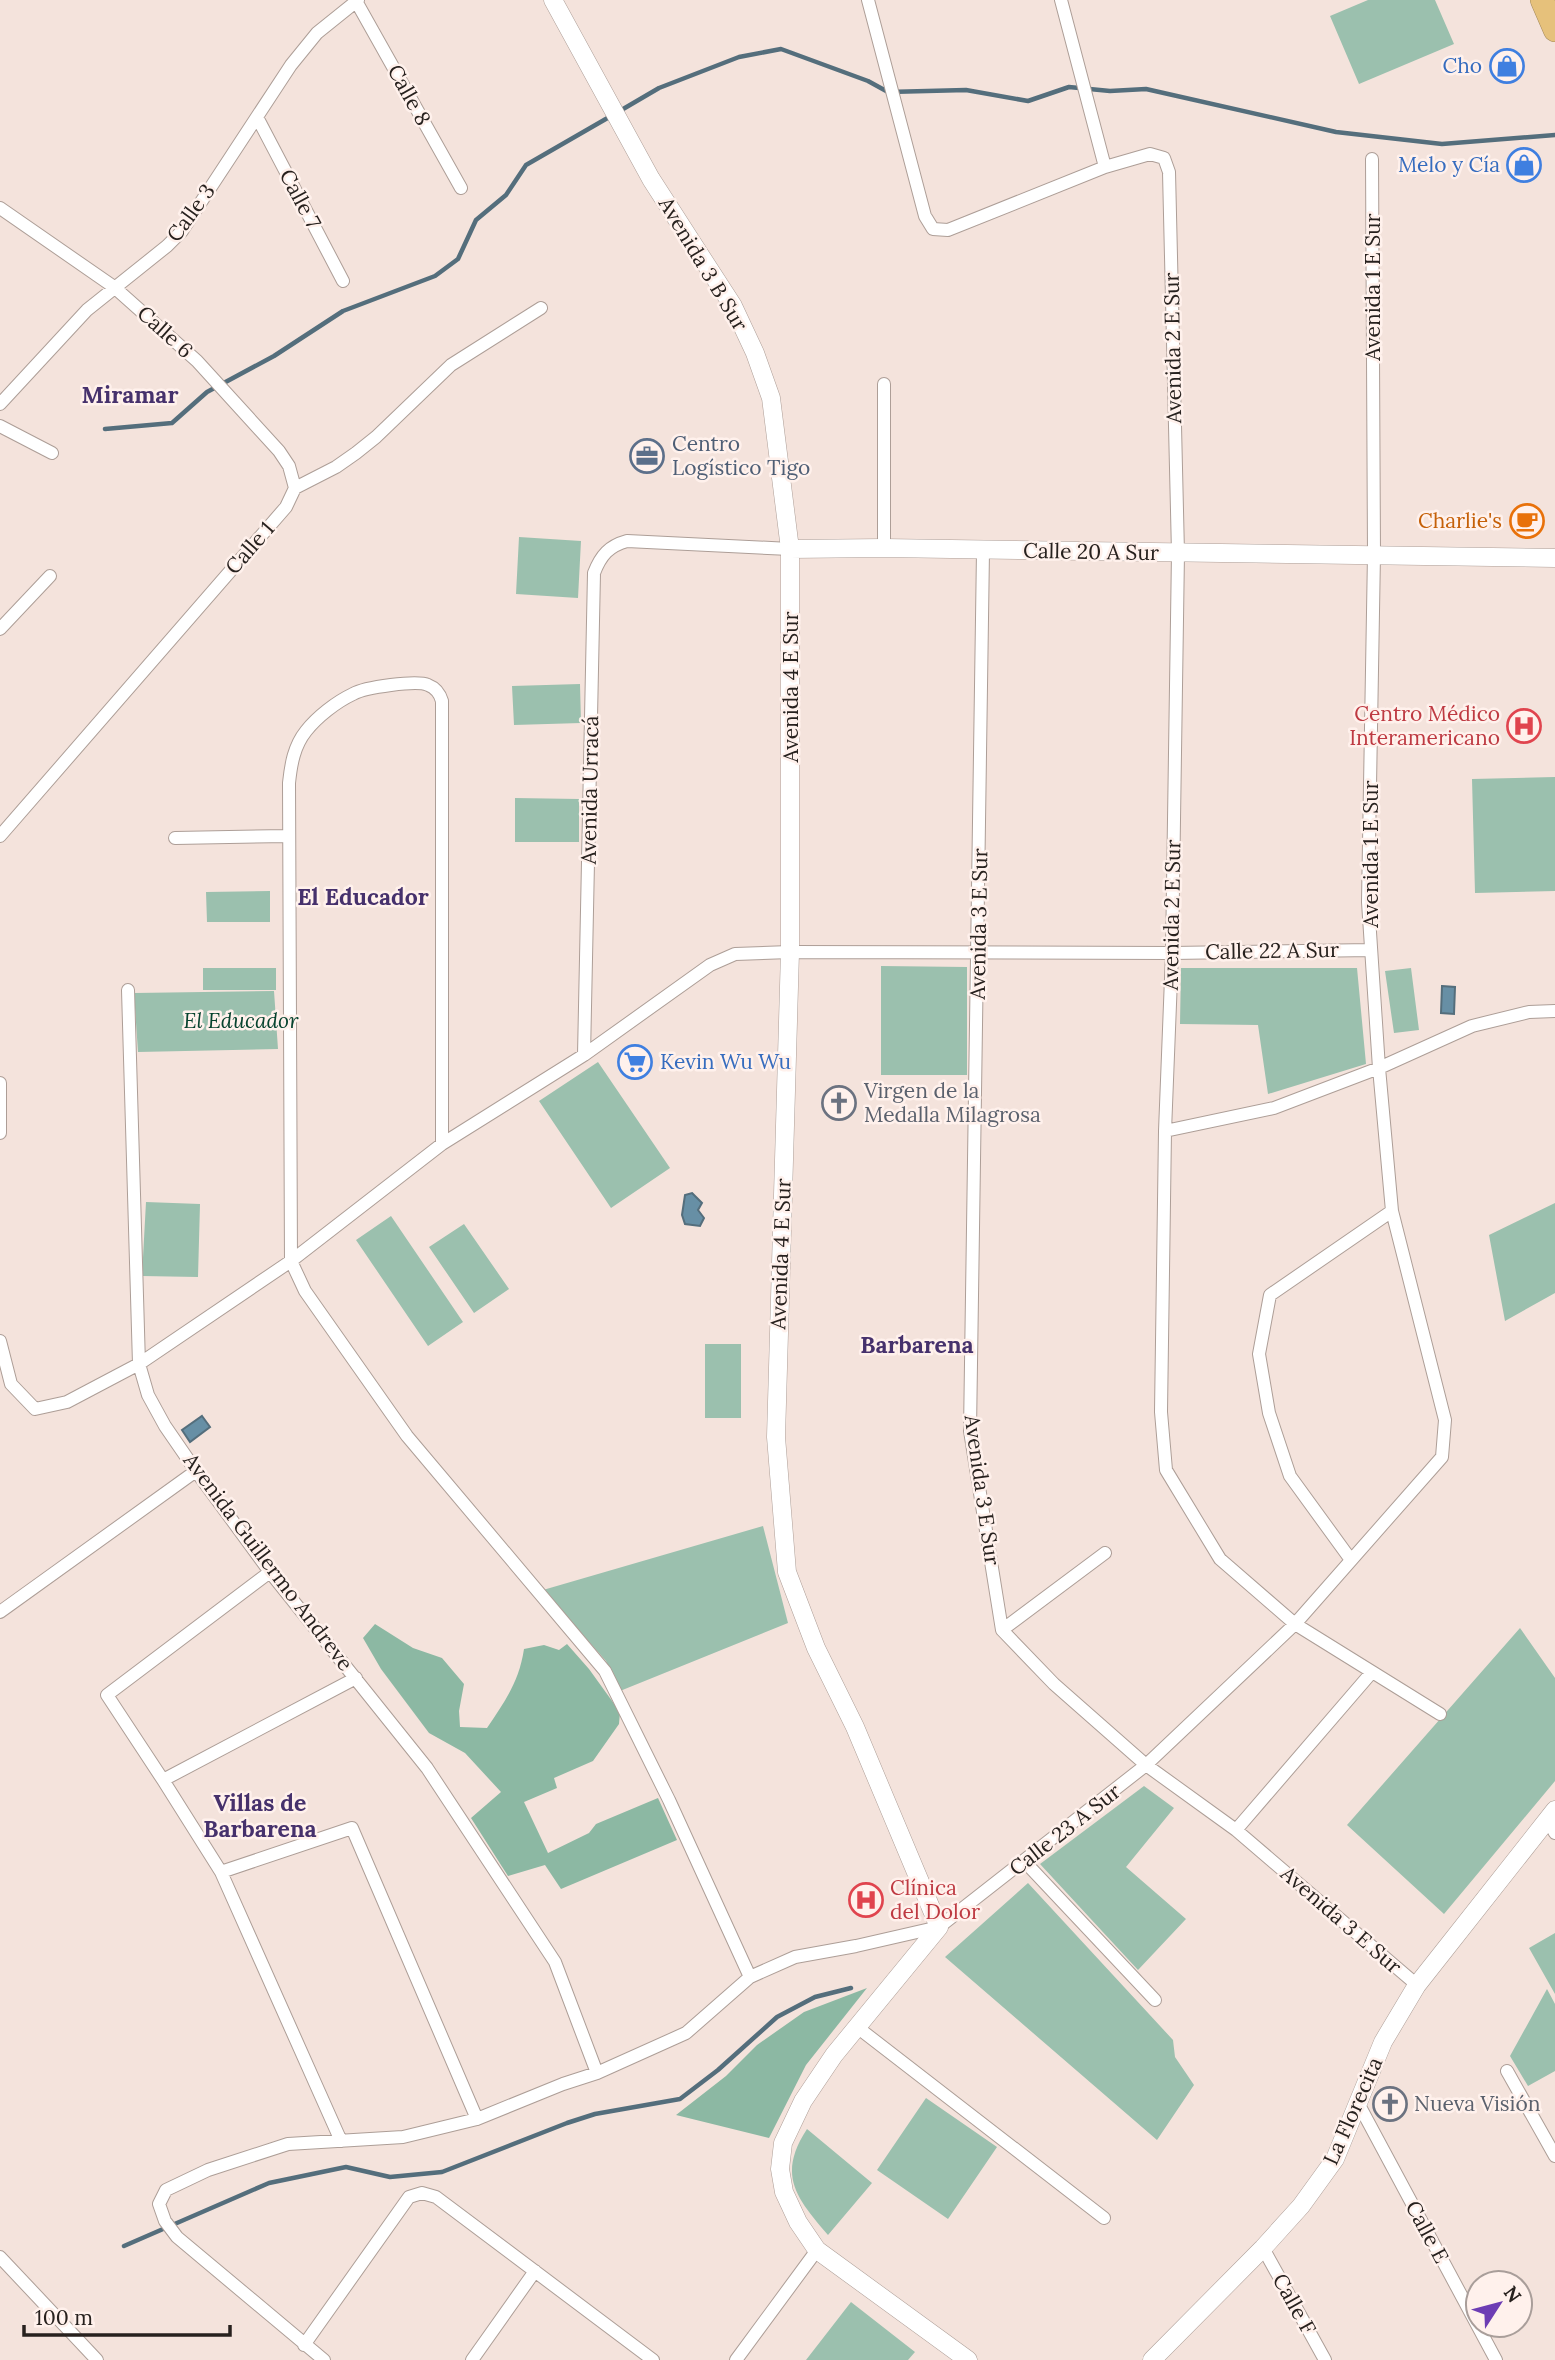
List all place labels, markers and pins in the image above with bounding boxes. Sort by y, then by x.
shop icon: Cho [1488,47,1526,85]
place label: Cho [1442,52,1482,79]
shop icon: Melo y Cía [1505,146,1543,184]
place label: Melo y Cía [1398,151,1500,178]
place label: Centro Logístico Tigo [672,430,810,481]
office icon: Centro Logístico Tigo [628,437,666,475]
cafe icon: Charlie's [1508,502,1546,540]
place label: Charlie's [1418,507,1502,534]
place label: Centro Médico Interamericano [1349,700,1500,751]
hospital icon: Centro Médico Interamericano [1505,707,1543,745]
supermarket icon: Kevin Wu Wu [616,1043,654,1081]
place label: Kevin Wu Wu [660,1048,791,1075]
place label: Virgen de la Medalla Milagrosa [863,1077,1041,1128]
church icon: Virgen de la Medalla Milagrosa [820,1084,858,1122]
place label: Clínica del Dolor [890,1874,980,1925]
hospital icon: Clínica del Dolor [847,1881,885,1919]
church icon: Nueva Visión [1371,2085,1409,2123]
place label: Nueva Visión [1414,2090,1541,2117]

